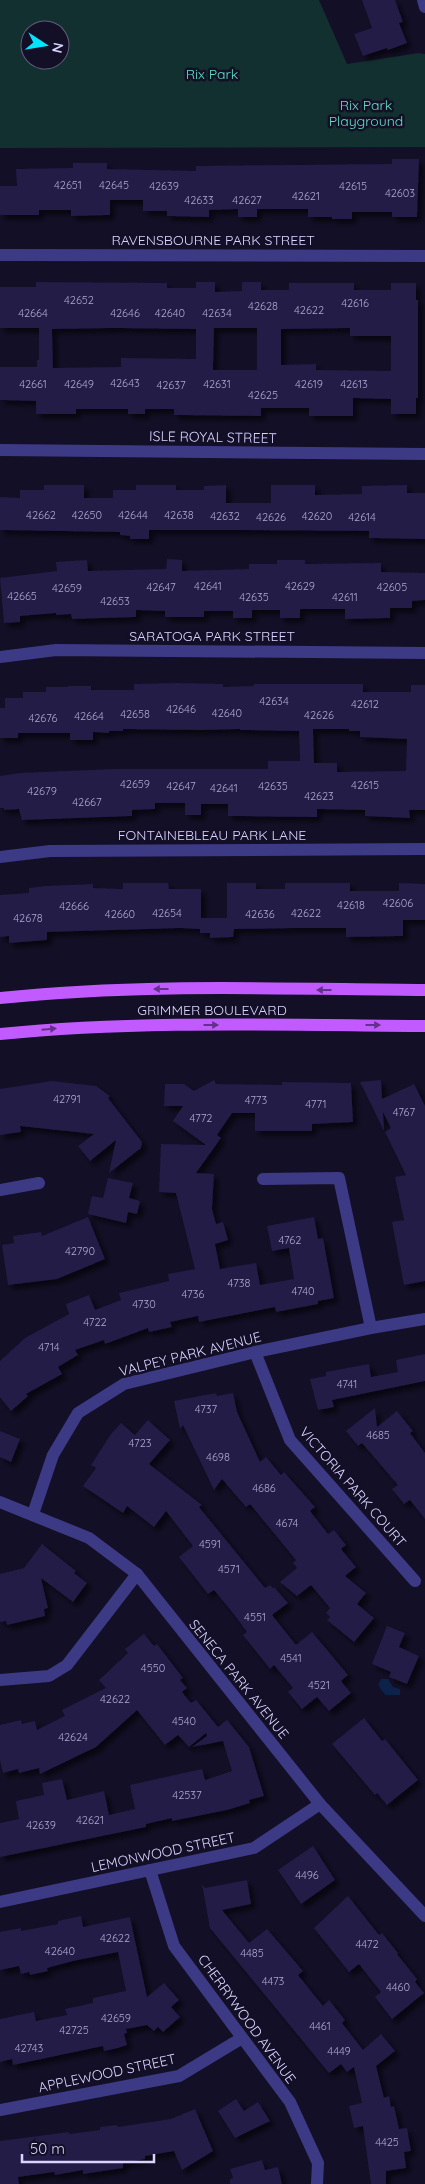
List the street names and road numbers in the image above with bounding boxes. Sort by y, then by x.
street label: RAVENSBOURNE PARK STREET [111,231,315,249]
street label: ISLE ROYAL STREET [149,427,277,447]
street label: SARATOGA PARK STREET [129,627,295,645]
street label: FONTAINEBLEAU PARK LANE [118,826,306,844]
street label: GRIMMER BOULEVARD [137,1001,287,1019]
street label: VALPEY PARK AVENUE [117,1328,263,1380]
street label: VICTORIA PARK COURT [296,1423,410,1551]
street label: SENECA PARK AVENUE [185,1616,293,1742]
street label: LEMONWOOD STREET [89,1828,237,1876]
street label: CHERRYWOOD AVENUE [194,1951,300,2087]
street label: APPLEWOOD STREET [37,2050,177,2096]

